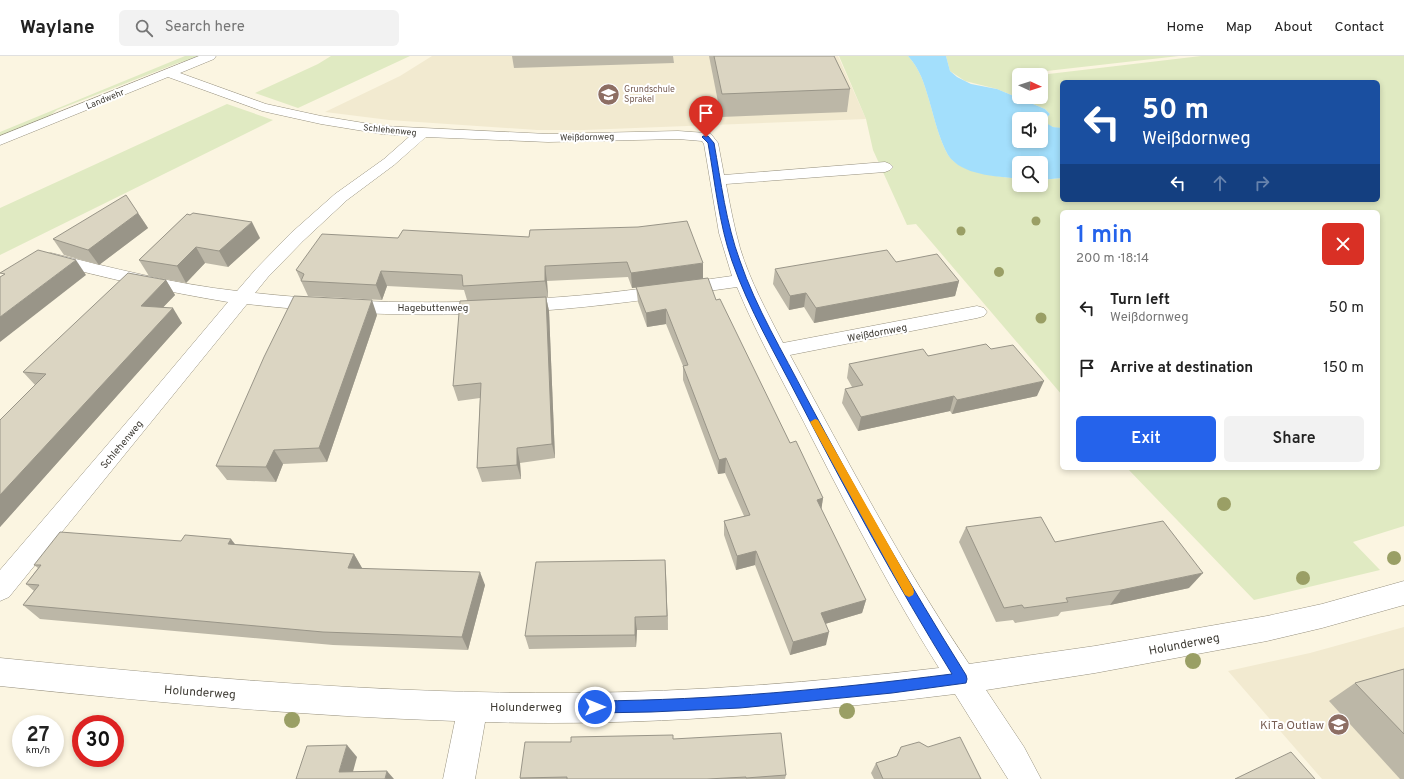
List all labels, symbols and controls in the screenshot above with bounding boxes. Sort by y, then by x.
search box [119,10,399,46]
text: Waylane [20,16,95,40]
icon: search [133,17,155,39]
text: Search here [165,18,245,37]
text: Home [1167,19,1204,36]
text: Map [1226,19,1252,36]
text: About [1274,19,1313,36]
text: Contact [1335,19,1384,36]
north arrow [1012,68,1048,104]
map controls [1012,68,1048,192]
school or university icon: Grundschule Sprakel [596,81,622,107]
place label: Grundschule Sprakel [624,84,675,105]
street label: Landwehr [85,87,126,112]
text: 50 m [1142,93,1209,129]
pin [689,96,723,137]
icon: left [1076,96,1128,148]
icon: arrive [695,102,717,124]
button: sound [1012,112,1048,148]
street label: Schlehenweg [363,122,417,139]
text: Weißdornweg [1142,128,1251,151]
street label: Weißdornweg [560,132,614,143]
button: search [1012,156,1048,192]
icon: left [1167,172,1189,194]
icon: ahead [1209,172,1231,194]
icon: right [1251,172,1273,194]
text: 1 min [1076,221,1133,251]
button: close [1322,223,1364,265]
text: 200 m · 18:14 [1076,251,1149,267]
text: Turn left [1110,291,1170,310]
icon: left [1076,297,1098,319]
text: 50 m [1329,299,1364,318]
street label: Hagebuttenweg [398,302,468,315]
text: Weißdornweg [1110,310,1189,326]
street label: Weißdornweg [846,321,908,346]
icon: arrive [1076,357,1098,379]
text: Arrive at destination [1110,359,1253,378]
text: 150 m [1323,359,1364,378]
button: Exit [1076,416,1216,462]
button: Share [1224,416,1364,462]
street label: Schlehenweg [98,418,146,472]
street label: Holunderweg [1147,630,1221,660]
street label: Holunderweg [163,683,236,703]
position arrow [574,686,616,728]
street label: Holunderweg [490,700,562,716]
school or university icon: KiTa Outlaw [1326,712,1352,738]
speed limit sign: 30 [72,715,124,767]
place label: KiTa Outlaw [1260,718,1324,734]
text: 27 [27,723,49,749]
text: km/h [26,744,50,757]

